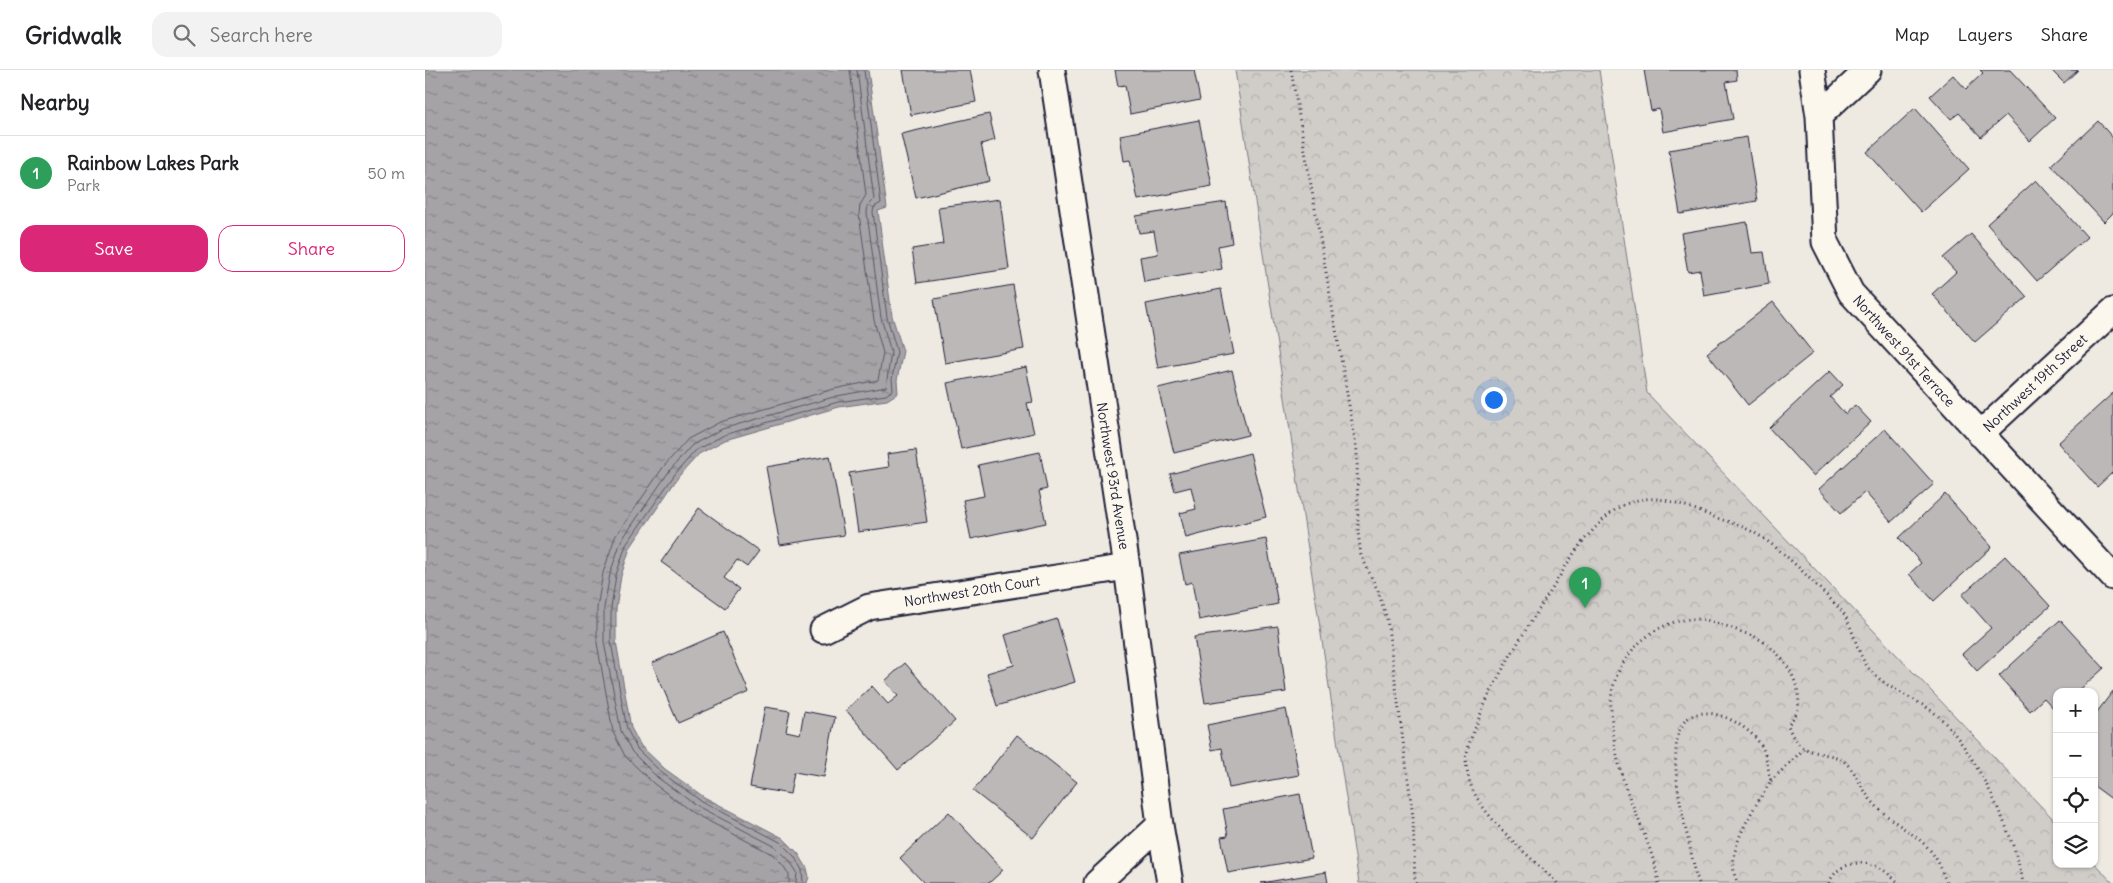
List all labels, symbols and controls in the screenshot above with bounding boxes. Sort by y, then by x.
search box [152,12,502,57]
text: Gridwalk [25,20,122,50]
icon: search [170,21,198,49]
text: Search here [210,23,313,47]
text: Map [1894,23,1929,46]
text: Layers [1957,23,2013,46]
text: Share [2041,23,2088,46]
text: Nearby [20,89,90,116]
text: Rainbow Lakes Park [67,151,239,175]
text: 1 [33,163,39,183]
text: 50 m [367,163,405,183]
text: Park [67,175,100,195]
button: Save [20,225,208,272]
button: Share [218,225,405,272]
street label: Northwest 91st Terrace [1849,291,1959,411]
street label: Northwest 19th Street [1979,330,2091,436]
your location [1481,387,1507,413]
street label: Northwest 93rd Avenue [1092,401,1134,551]
pin: 1 [1569,567,1601,608]
street label: Northwest 20th Court [903,571,1042,611]
map controls [2053,688,2098,868]
button: + [2053,688,2098,733]
button: − [2053,733,2098,778]
button: locate [2053,778,2098,823]
button: layers [2053,823,2098,868]

